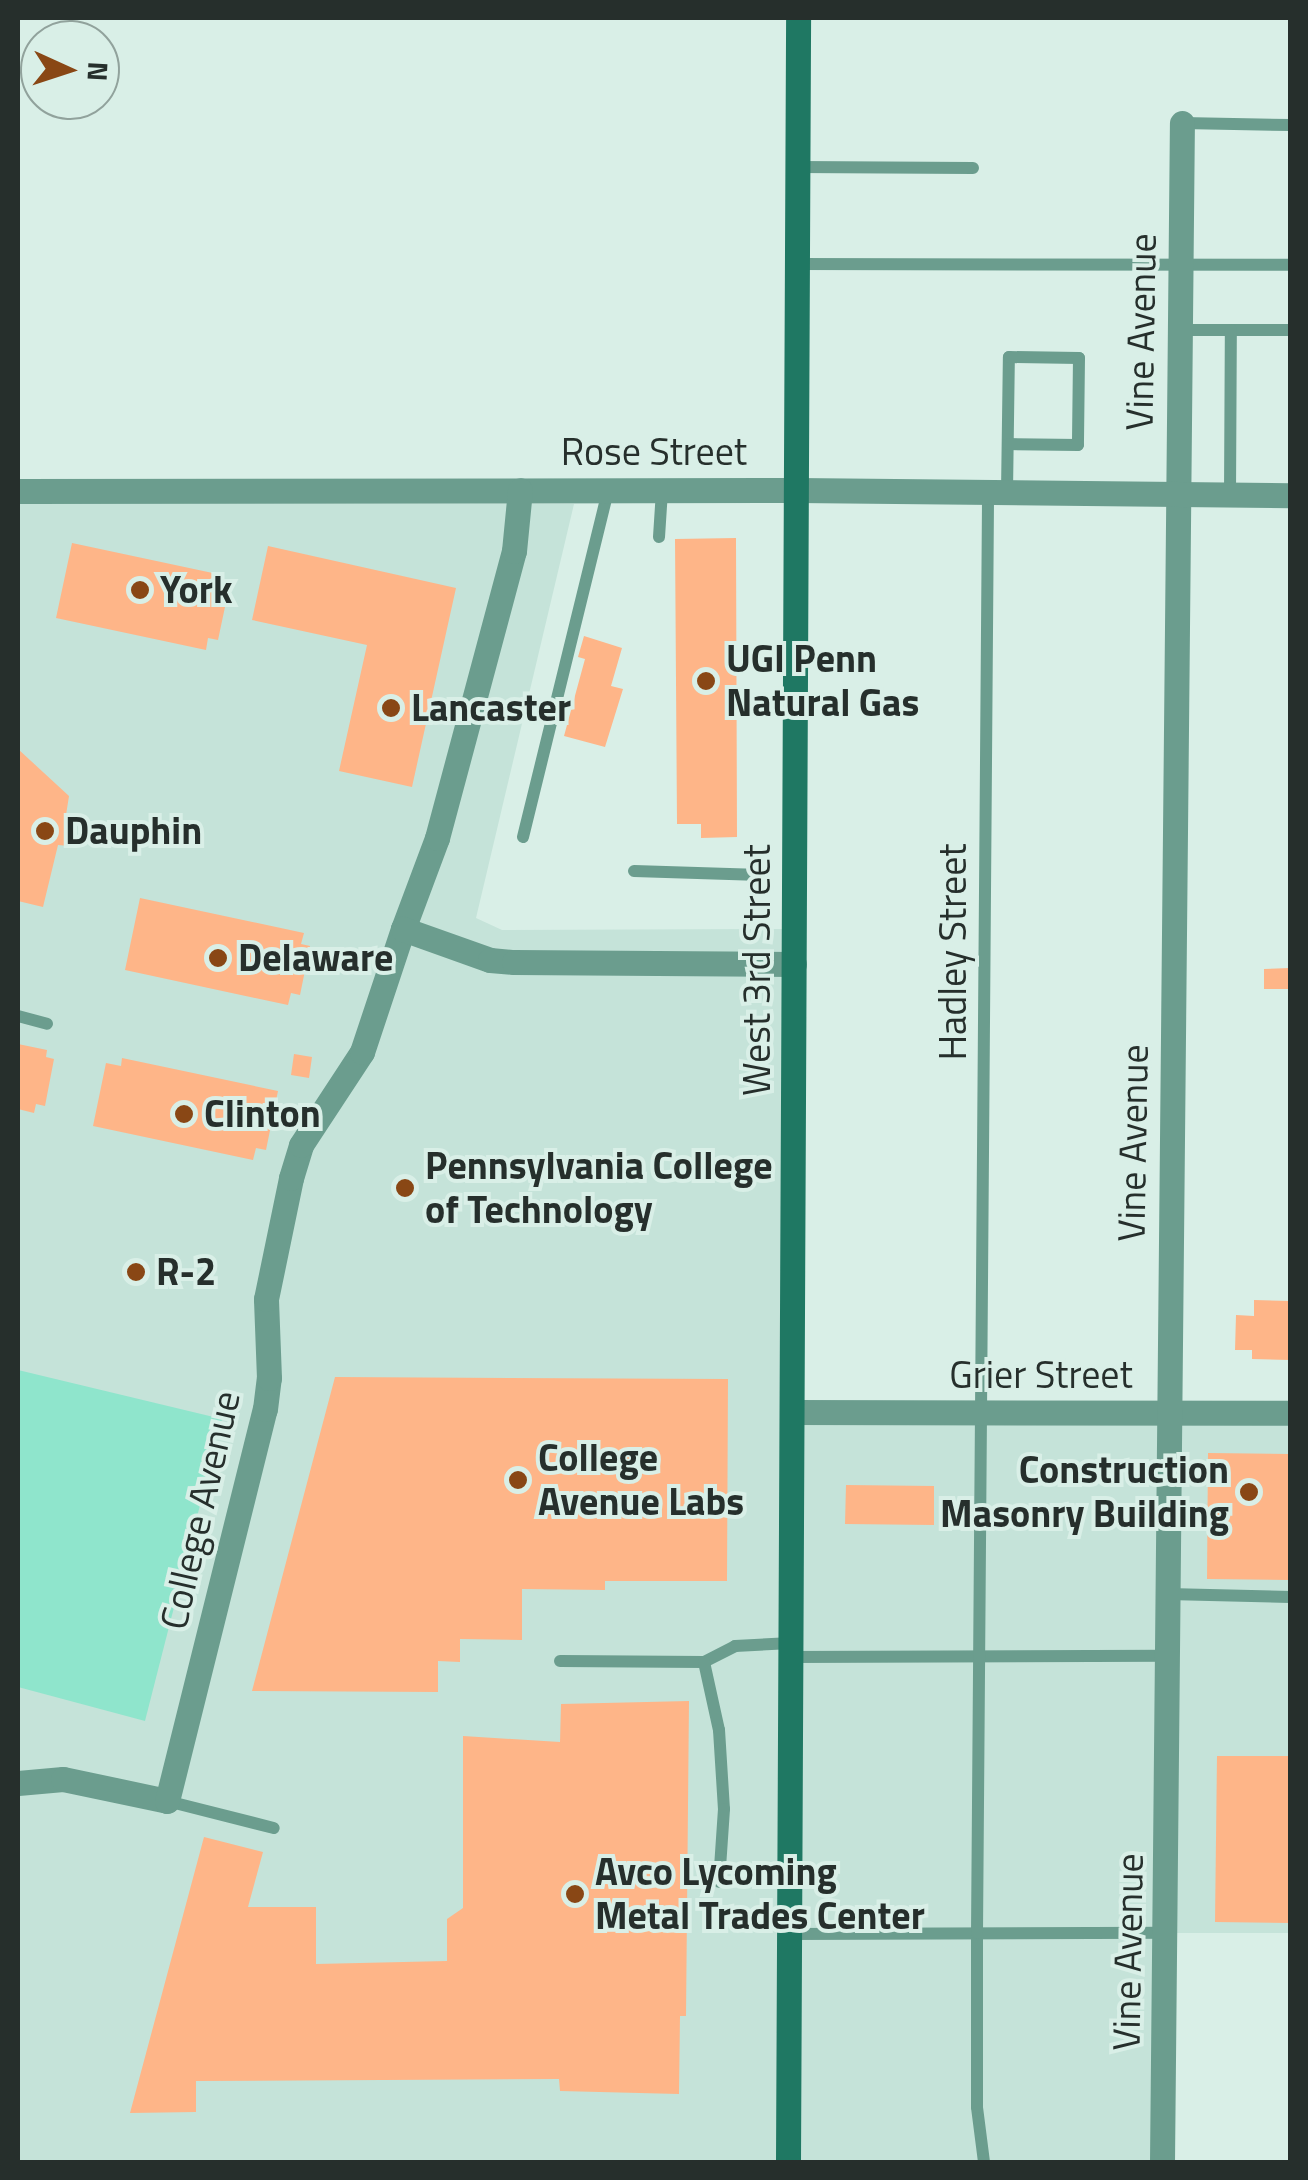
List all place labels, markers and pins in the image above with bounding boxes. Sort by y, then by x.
place label: York [160,567,232,613]
marker: York [129,579,151,601]
place label: UGI Penn Natural Gas [726,636,919,726]
marker: UGI Penn Natural Gas [695,670,717,692]
place label: Lancaster [411,685,571,731]
marker: Lancaster [380,697,402,719]
place label: Dauphin [65,808,202,854]
marker: Dauphin [34,820,56,842]
place label: Delaware [238,935,393,981]
marker: Delaware [207,947,229,969]
place label: Clinton [204,1091,321,1137]
marker: Clinton [173,1103,195,1125]
place label: Pennsylvania College of Technology [425,1143,773,1232]
marker: Pennsylvania College of Technology [394,1177,416,1199]
place label: R-2 [156,1249,216,1295]
marker: R-2 [125,1261,147,1283]
place label: College Avenue Labs [538,1435,744,1525]
place label: Construction Masonry Building [940,1447,1229,1536]
marker: College Avenue Labs [507,1469,529,1491]
marker: Construction Masonry Building [1238,1481,1260,1503]
place label: Avco Lycoming Metal Trades Center [595,1849,925,1938]
marker: Avco Lycoming Metal Trades Center [564,1883,586,1905]

